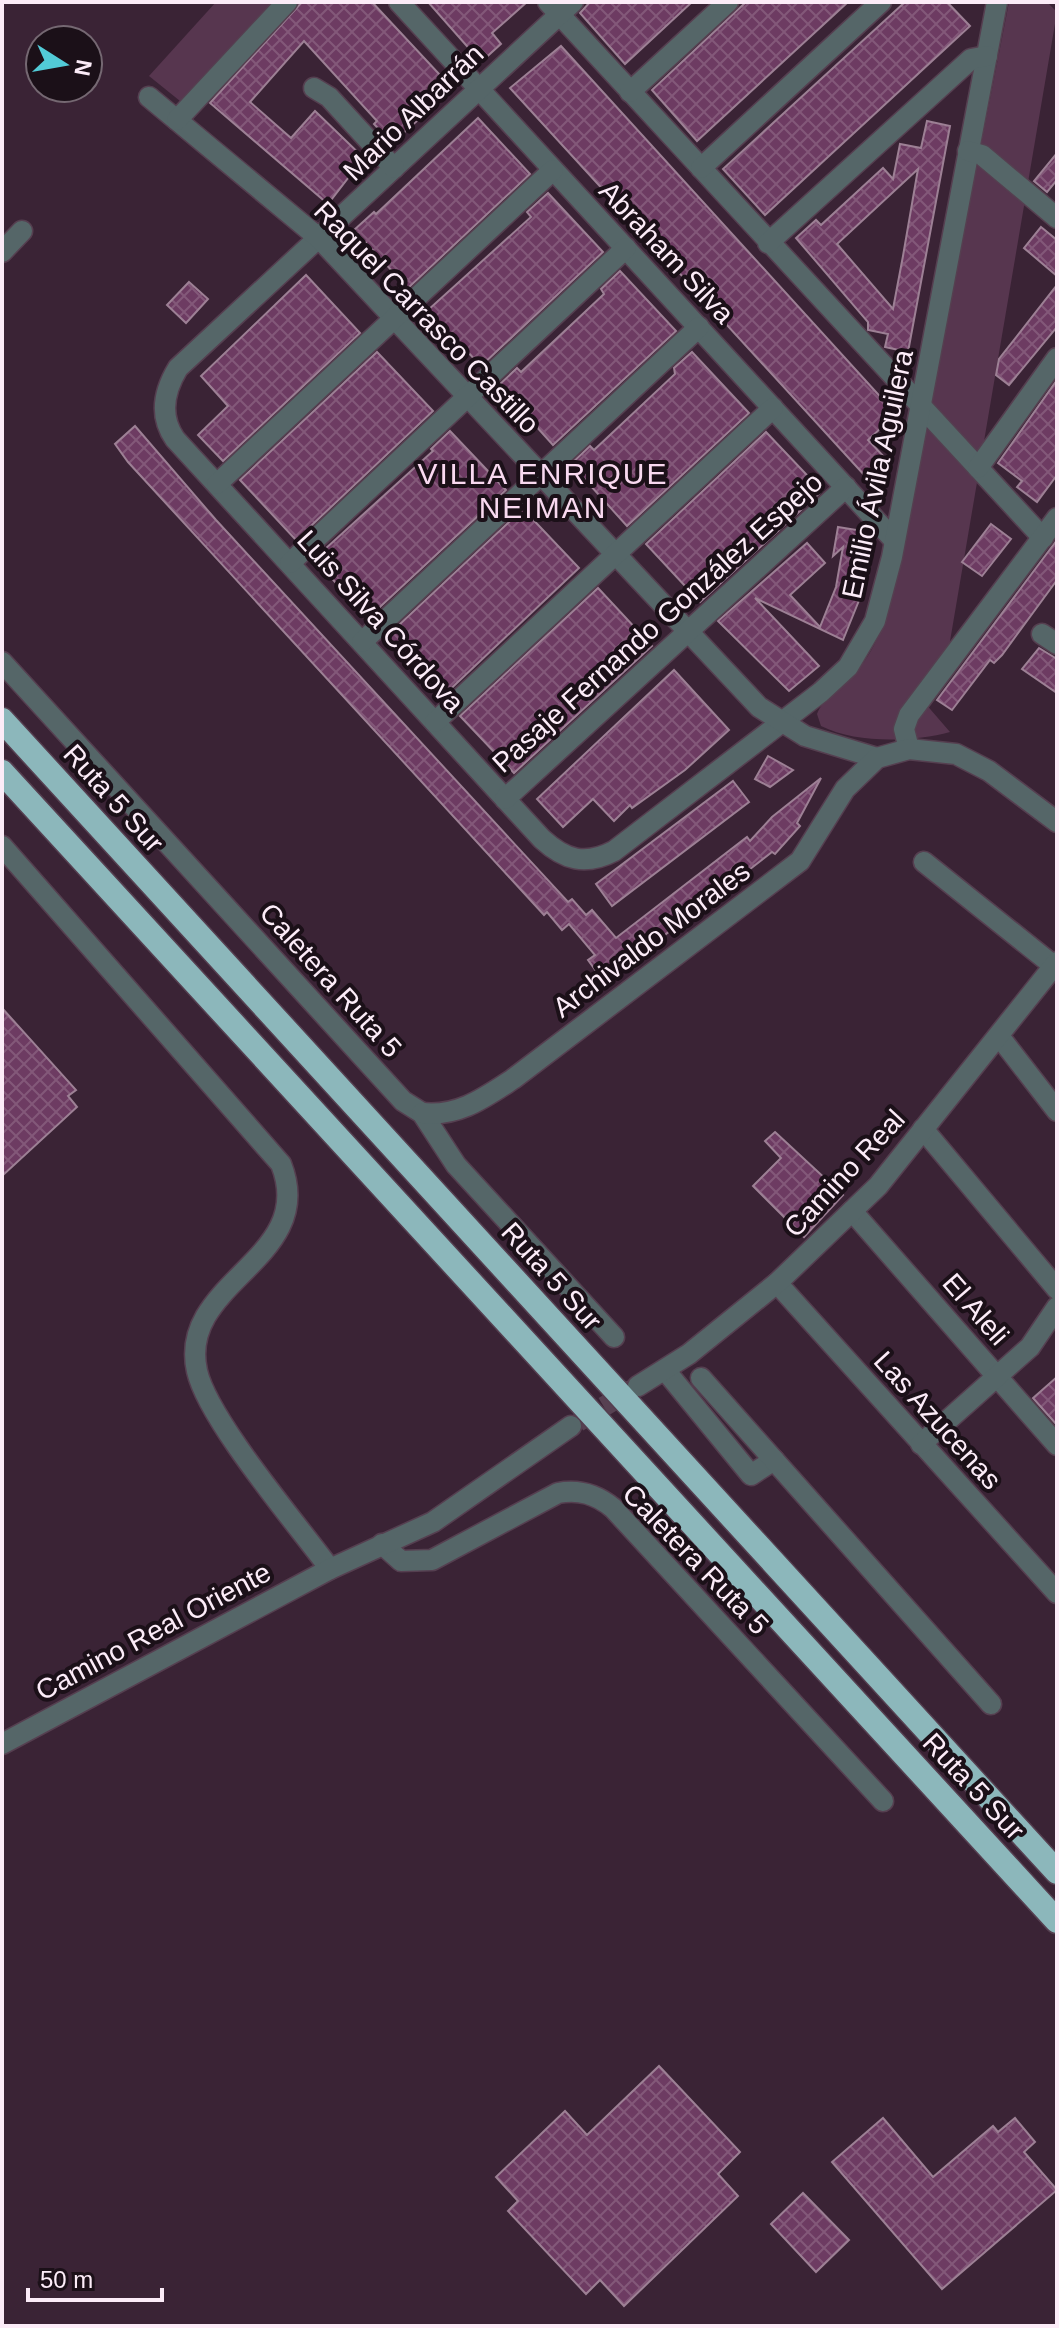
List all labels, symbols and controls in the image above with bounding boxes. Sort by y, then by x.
north arrow [24,24,104,104]
street label: Mario Albarrán [337,38,490,187]
text: N [69,58,97,78]
street label: Abraham Silva [593,175,740,330]
street label: Raquel Carrasco Castillo [308,195,545,439]
street label: Emilio Ávila Aguilera [836,346,919,601]
district label: VILLA ENRIQUE NEIMAN [417,457,669,524]
street label: Pasaje Fernando González Espejo [486,466,828,779]
street label: Luis Silva Córdova [291,524,471,719]
street label: Ruta 5 Sur [57,738,170,858]
street label: Archivaldo Morales [547,855,756,1023]
street label: Caletera Ruta 5 [253,897,408,1064]
street label: Camino Real [778,1104,911,1243]
street label: Ruta 5 Sur [495,1216,608,1336]
street label: El Aleli [936,1267,1015,1351]
street label: Las Azucenas [868,1345,1007,1495]
street label: Caletera Ruta 5 [616,1478,775,1641]
street label: Camino Real Oriente [31,1556,276,1706]
street label: Ruta 5 Sur [917,1727,1031,1846]
scale bar [28,2252,162,2302]
text: 50 m [40,2266,93,2293]

